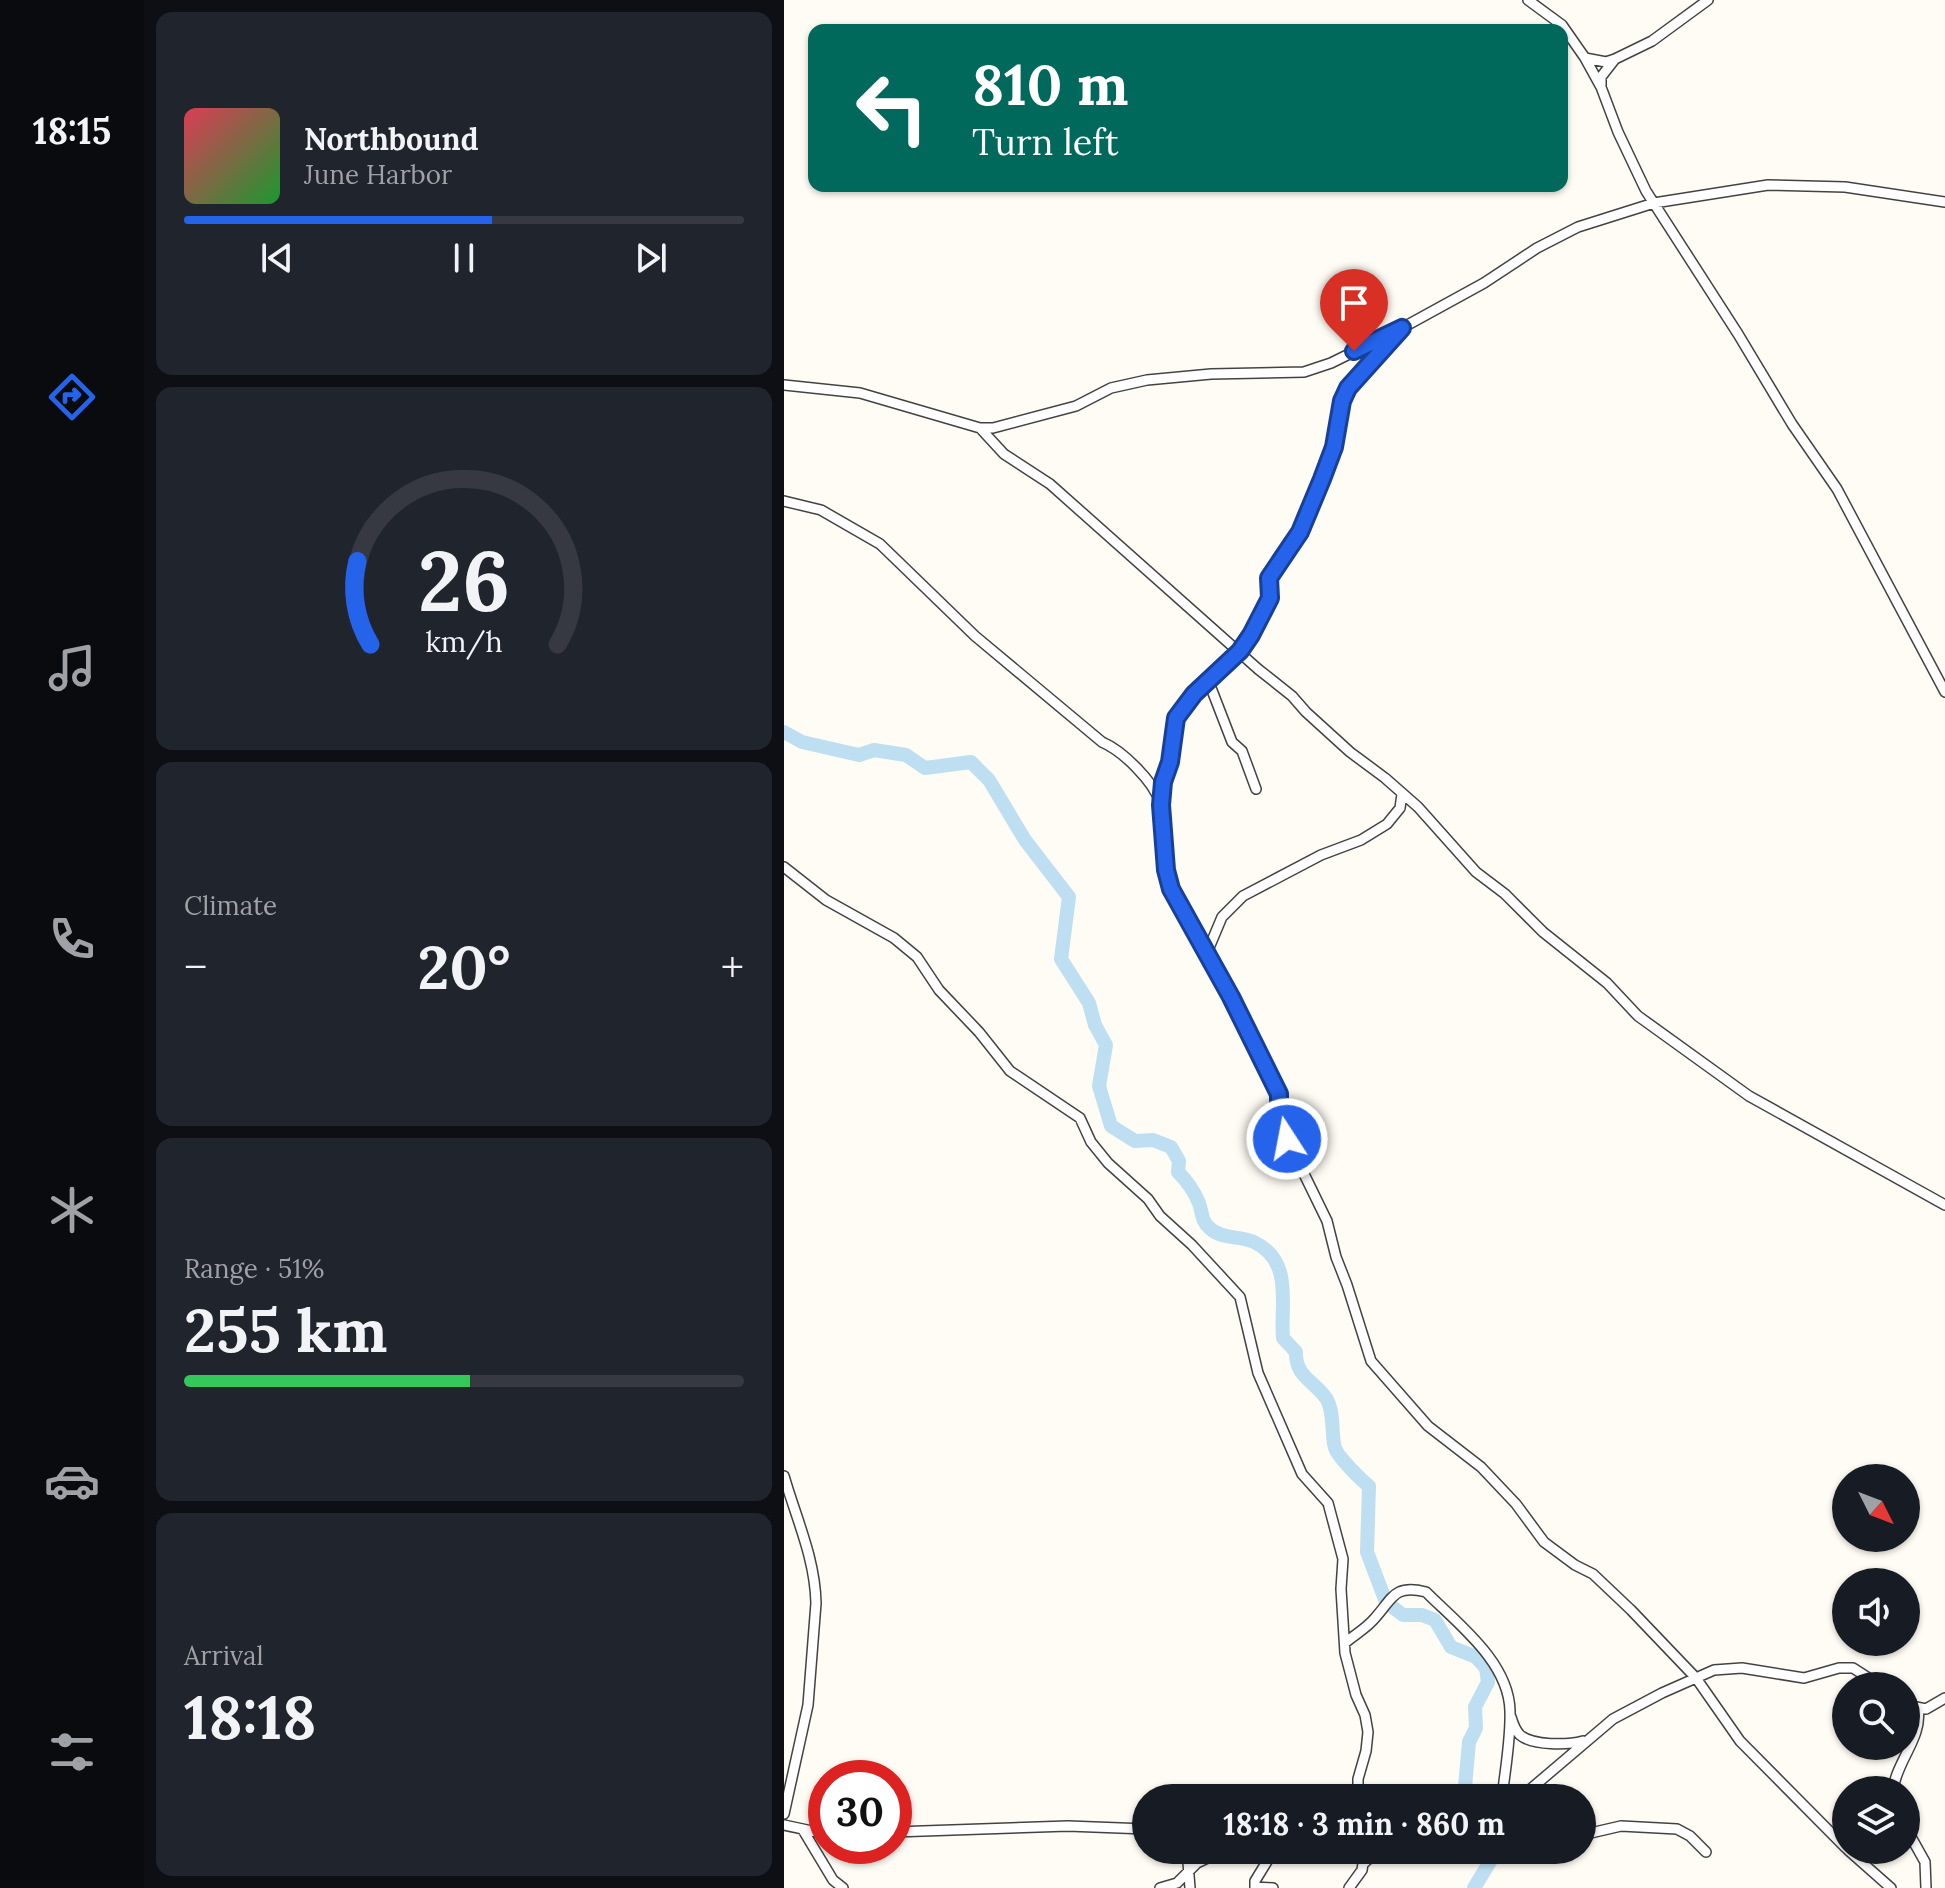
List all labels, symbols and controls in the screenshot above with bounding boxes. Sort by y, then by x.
text: 810 m [972,49,1129,120]
icon: left [840,56,944,160]
text: 18:15 [33,108,111,154]
text: Turn left [972,119,1119,165]
text: Northbound [304,120,479,158]
text: June Harbor [304,158,452,191]
icon: previous [255,236,299,280]
icon: pause [442,236,486,280]
icon: next [629,236,673,280]
pin [1320,269,1388,351]
icon: arrive [1332,281,1376,325]
icon: directions [44,369,100,425]
text: 26 [418,526,510,633]
text: km/h [425,623,503,660]
icon: music [44,640,100,696]
text: Climate [184,889,277,922]
icon: phone [44,911,100,967]
text: 20° [417,929,511,1005]
text: − [184,939,207,995]
text: + [721,939,744,995]
position arrow [1245,1097,1329,1181]
icon: climate [44,1182,100,1238]
text: Range · 51% [184,1252,324,1285]
text: 255 km [184,1292,387,1368]
icon: car [44,1453,100,1509]
north arrow [1832,1464,1920,1552]
map controls [1832,1464,1920,1864]
button: sound [1832,1568,1920,1656]
text: Arrival [184,1639,263,1672]
button: search [1832,1672,1920,1760]
text: 18:18 [184,1679,316,1755]
icon: filters [44,1724,100,1780]
speed limit sign: 30 [808,1760,912,1864]
button: layers [1832,1776,1920,1864]
text: 18:18 · 3 min · 860 m [1223,1805,1505,1843]

